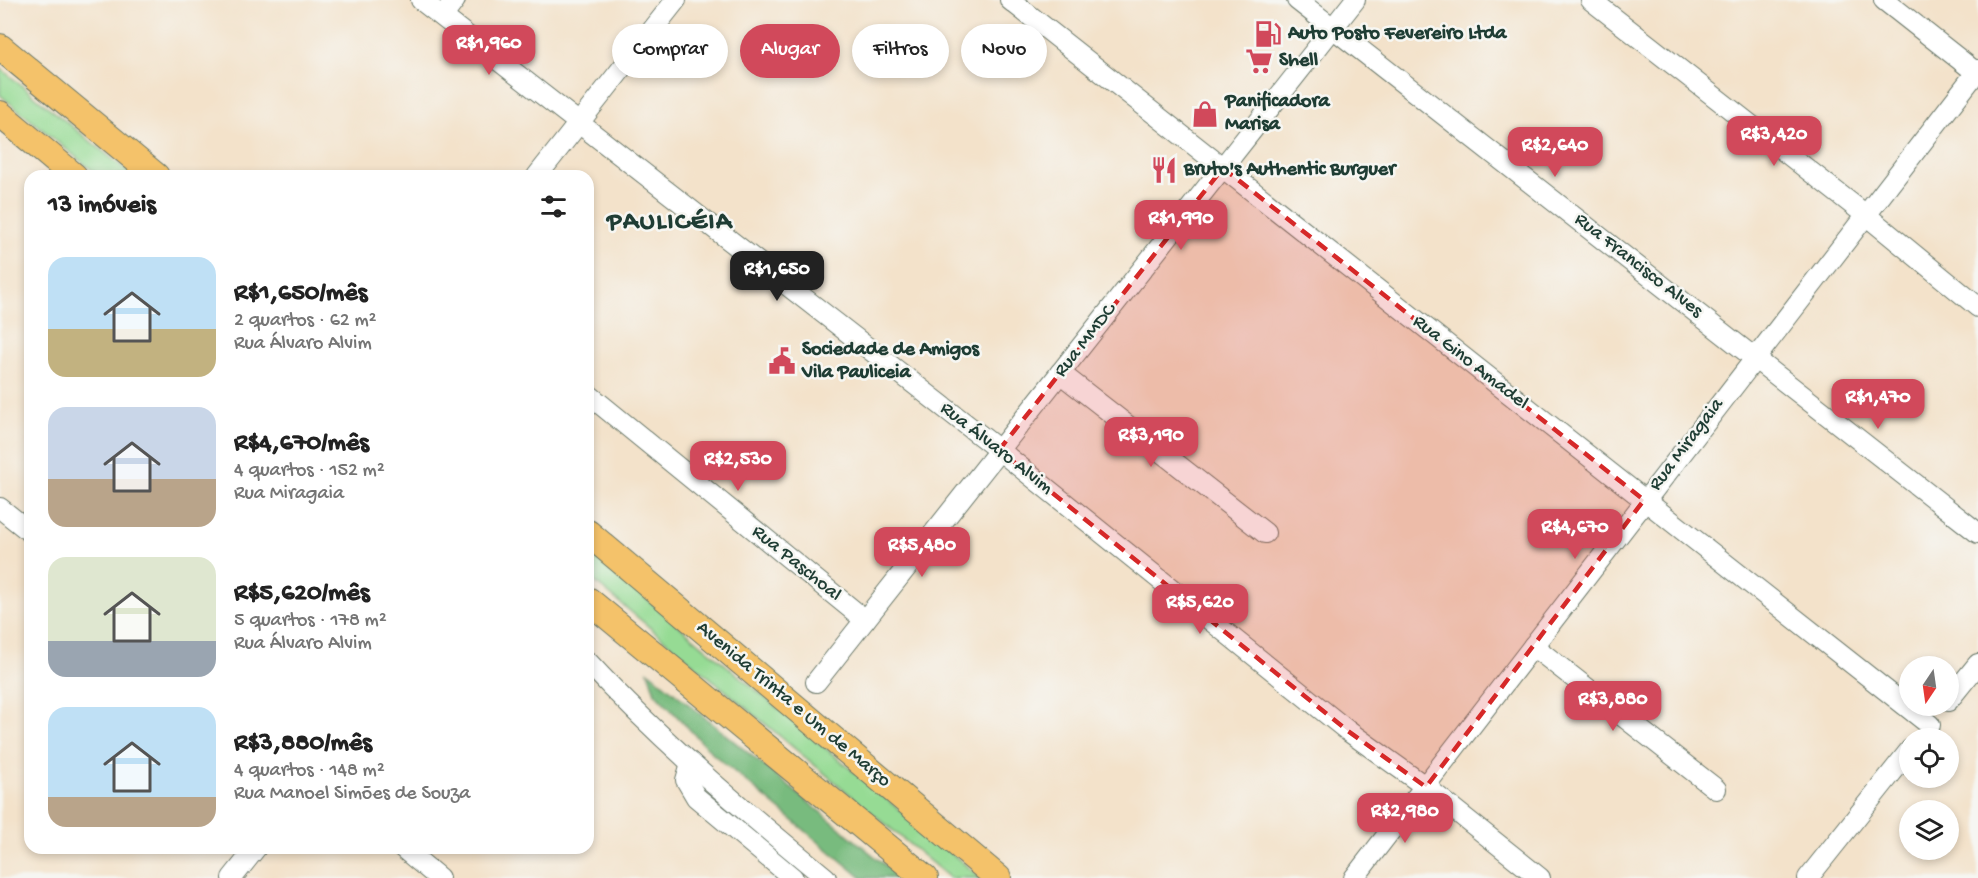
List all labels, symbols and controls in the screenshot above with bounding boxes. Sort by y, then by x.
fuel station icon: Auto Posto Fevereiro Ltda [1253,19,1283,49]
place label: Auto Posto Fevereiro Ltda [1287,23,1507,46]
chip: Comprar [612,24,728,78]
chip: Alugar [740,24,840,78]
chip: Filtros [852,24,949,78]
chip: Novo [961,24,1047,78]
pin: R$1,960 [434,25,544,76]
text: R$1,960 [456,33,522,56]
supermarket icon: Shell [1244,46,1274,76]
place label: Shell [1279,50,1319,73]
place label: Panificadora Marisa [1224,90,1331,137]
shop icon: Panificadora Marisa [1190,99,1220,129]
pin: R$3,420 [1719,116,1829,167]
text: R$3,420 [1741,124,1807,147]
pin: R$2,640 [1500,127,1610,178]
text: R$2,640 [1522,135,1588,158]
restaurant icon: Bruto's Authentic Burguer [1149,155,1179,185]
place label: Bruto's Authentic Burguer [1183,159,1397,182]
icon: filters [537,190,570,223]
text: 13 imóveis [48,191,156,222]
pin: R$1,990 [1126,200,1236,251]
district label: PAULICÉIA [605,208,733,239]
text: R$1,990 [1148,208,1214,231]
street label: Rua Francisco Alves [1569,209,1707,324]
pin: R$1,650 [722,251,832,302]
text: R$1,650 [744,259,810,282]
text: R$1,650/mês [234,279,367,310]
icon: home [96,281,168,353]
street label: Rua MMDC [1050,299,1123,382]
text: 2 quartos · 62 m² [234,310,377,333]
street label: Rua Gino Amadel [1407,311,1533,415]
text: Rua Álvaro Alvim [234,333,372,356]
place label: Sociedade de Amigos Vila Pauliceia [801,339,981,385]
public building icon: Sociedade de Amigos Vila Pauliceia [767,346,797,376]
pin: R$1,470 [1823,379,1933,430]
text: R$1,470 [1845,387,1911,410]
street label: Rua Miragaia [1645,393,1730,496]
street label: Rua Álvaro Alvim [935,396,1059,500]
pin: R$3,190 [1096,417,1206,468]
text: R$3,190 [1118,425,1184,448]
text: R$4,670/mês [234,429,369,460]
icon: home [96,431,168,503]
pin: R$2,530 [683,441,793,492]
text: R$2,530 [704,449,772,472]
text: 4 quartos · 152 m² [234,460,385,483]
text: Rua Miragaia [234,483,344,506]
pin: R$4,670 [1520,509,1630,560]
text: R$4,670 [1541,517,1609,540]
street label: Rua Paschoal [747,521,845,607]
pin: R$5,480 [867,527,977,578]
text: R$5,480 [888,535,956,558]
text: R$5,620/mês [234,579,370,610]
icon: home [96,581,168,653]
pin: R$5,620 [1145,584,1255,635]
text: R$5,620 [1166,592,1234,615]
text: 5 quartos · 178 m² [234,610,387,633]
street label: Avenida Trinta e Um de Março [691,617,895,793]
text: Rua Álvaro Alvim [234,633,372,656]
north arrow [1899,656,1959,716]
map controls [1899,656,1959,860]
pin: R$3,880 [1558,681,1668,732]
text: R$3,880 [1578,689,1648,712]
button: locate [1899,728,1959,788]
text: R$3,880/mês [234,729,372,760]
icon: home [96,731,168,803]
text: 4 quartos · 148 m² [234,760,385,783]
text: Rua Manoel Simões de Souza [234,783,470,806]
pin: R$2,980 [1350,793,1460,844]
button: layers [1899,800,1959,860]
text: R$2,980 [1371,801,1439,824]

